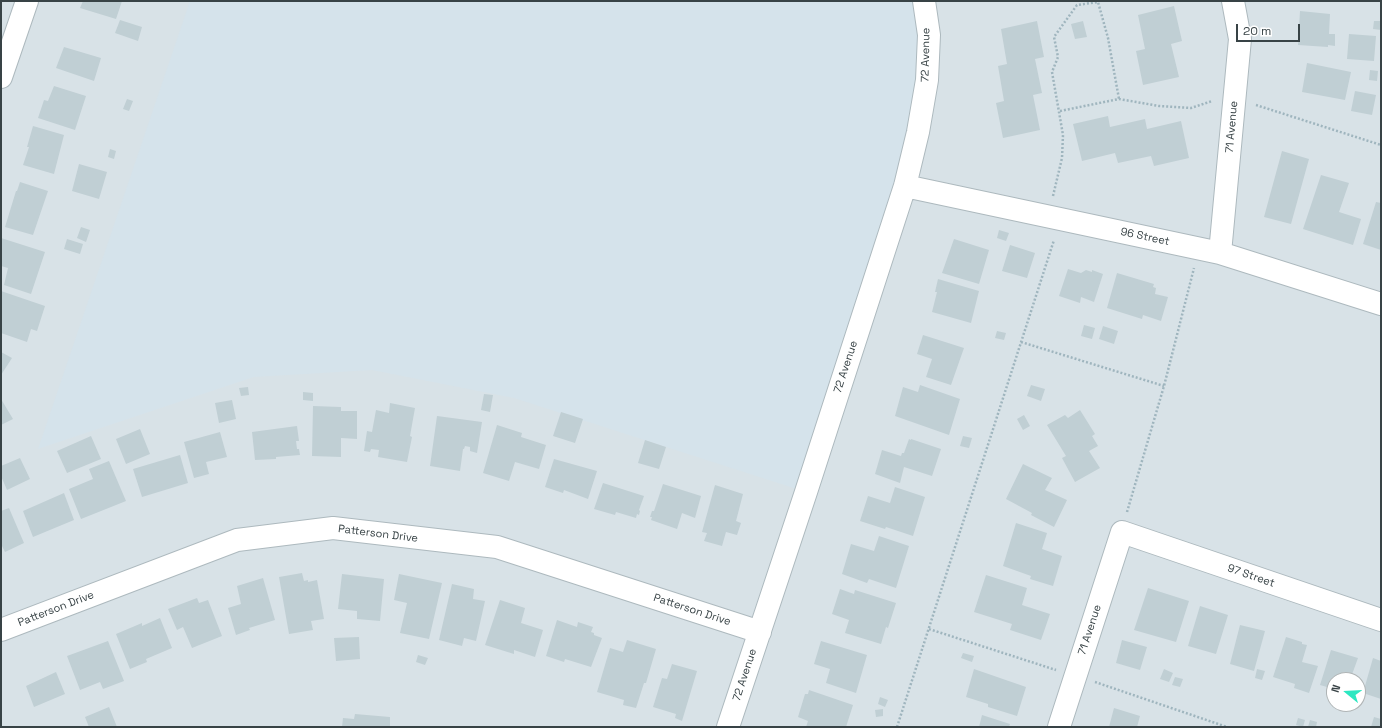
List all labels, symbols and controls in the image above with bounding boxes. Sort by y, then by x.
scale bar [1238,16,1302,42]
text: 20 m [1243,23,1271,39]
street label: 72 Avenue [919,28,933,82]
street label: 71 Avenue [1223,100,1241,154]
street label: 96 Street [1119,225,1171,249]
street label: 72 Avenue [831,339,861,395]
street label: Patterson Drive [337,523,419,545]
street label: 97 Street [1226,562,1276,590]
street label: Patterson Drive [16,588,96,630]
street label: Patterson Drive [652,591,732,629]
street label: 71 Avenue [1076,603,1104,657]
street label: 72 Avenue [730,647,760,703]
north arrow [1326,672,1366,712]
text: N [1328,683,1343,694]

